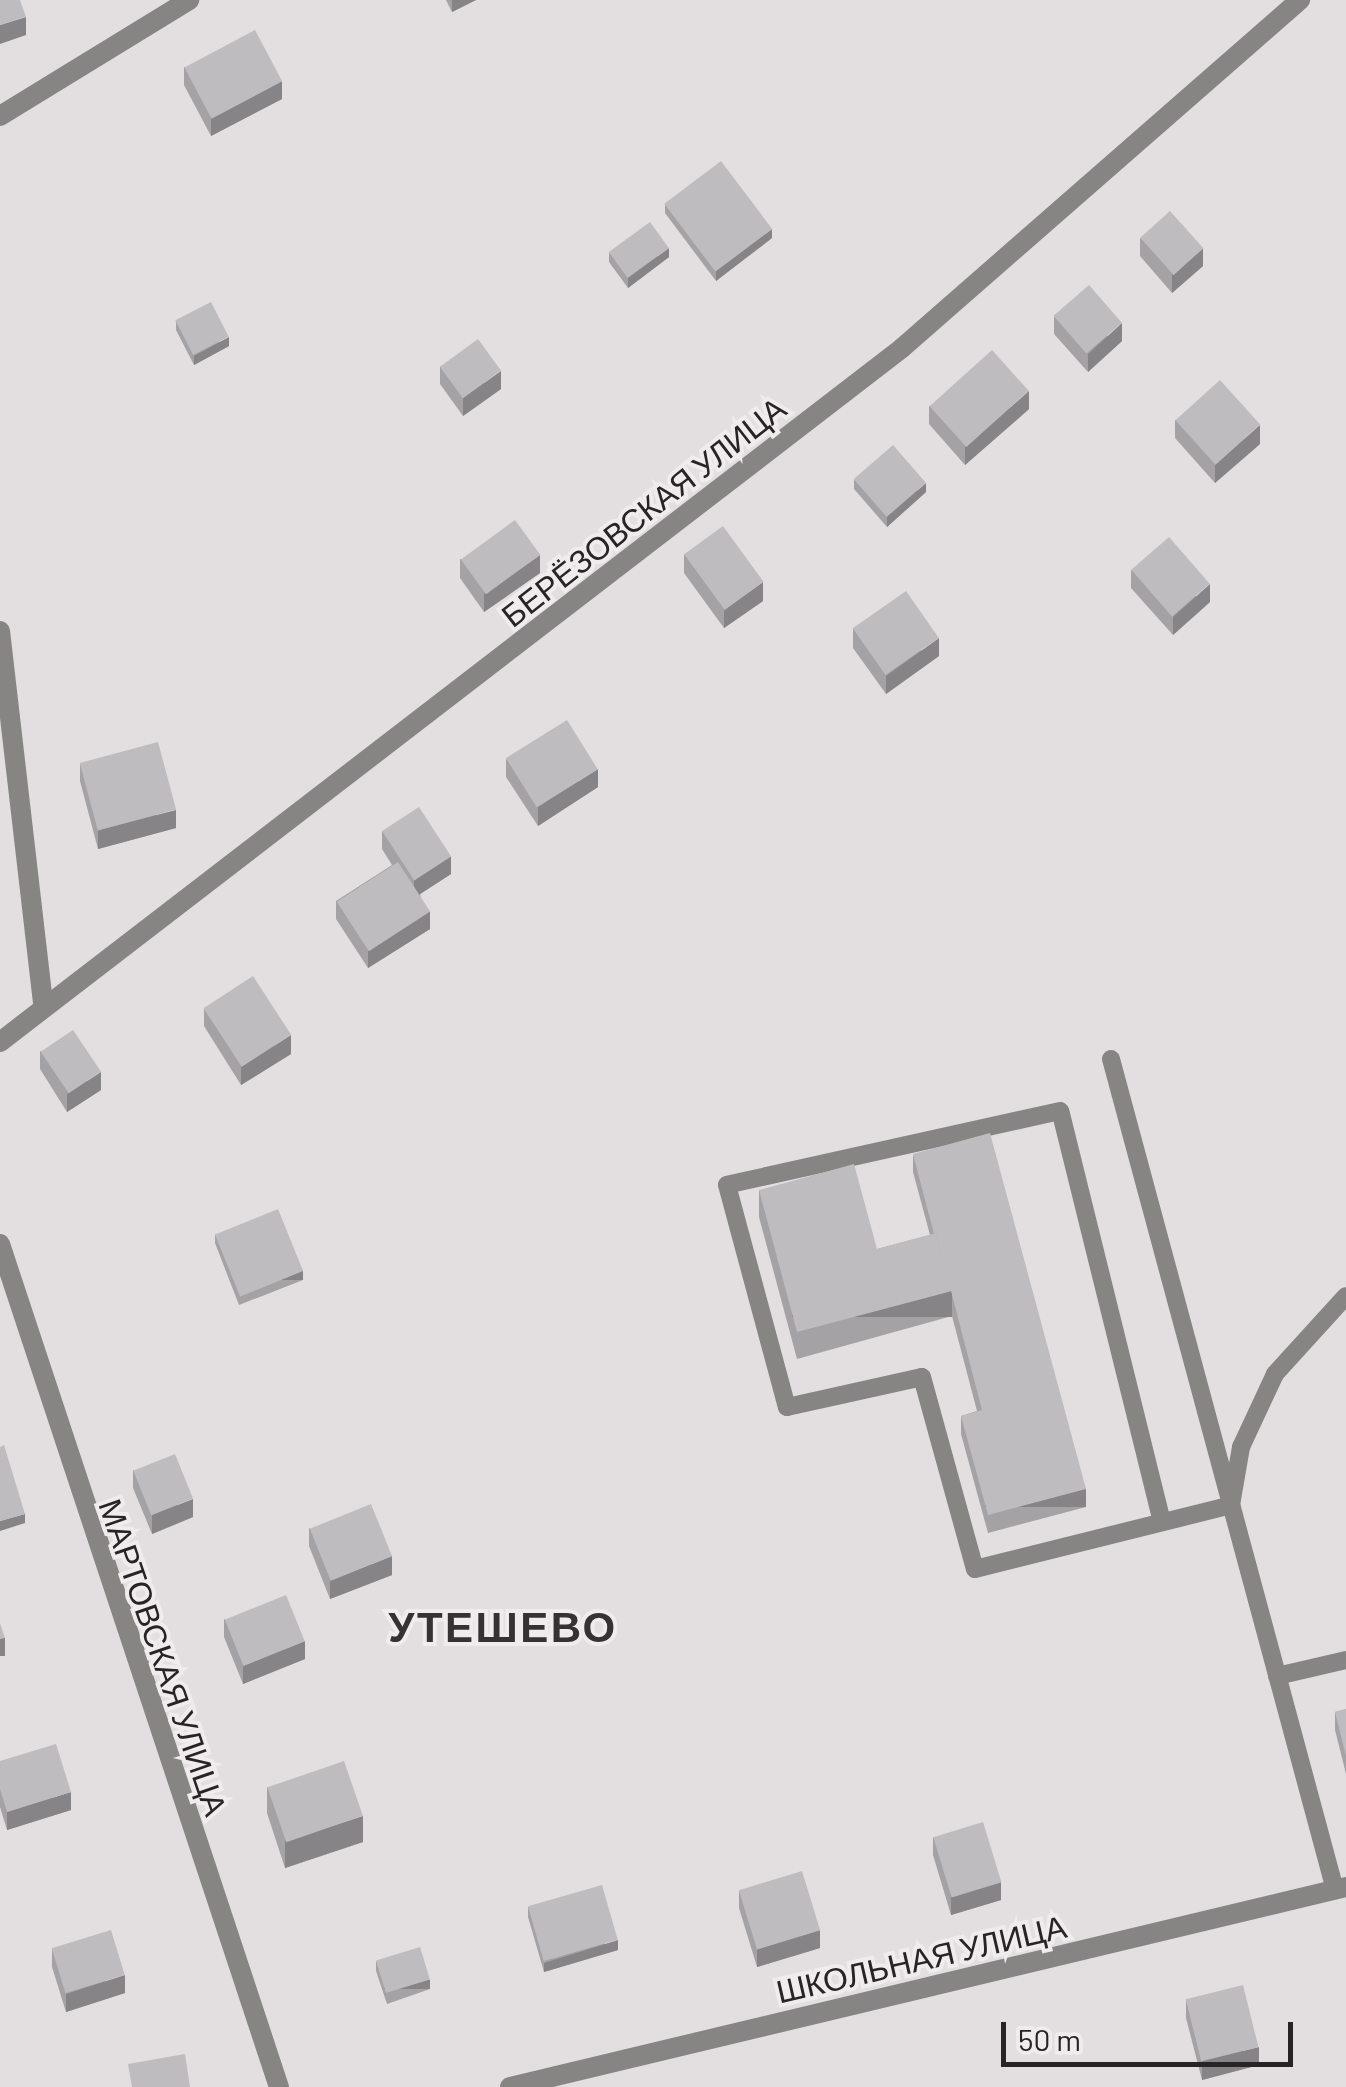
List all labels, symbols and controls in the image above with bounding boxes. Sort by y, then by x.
street label: БЕРЁЗОВСКАЯ УЛИЦА [493,388,793,634]
street label: МАРТОВСКАЯ УЛИЦА [92,1494,236,1820]
district label: УТЕШЕВО [388,1600,618,1650]
street label: ШКОЛЬНАЯ УЛИЦА [772,1906,1070,2010]
scale bar [1006,2002,1298,2064]
text: 50 m [1018,2021,1081,2057]

